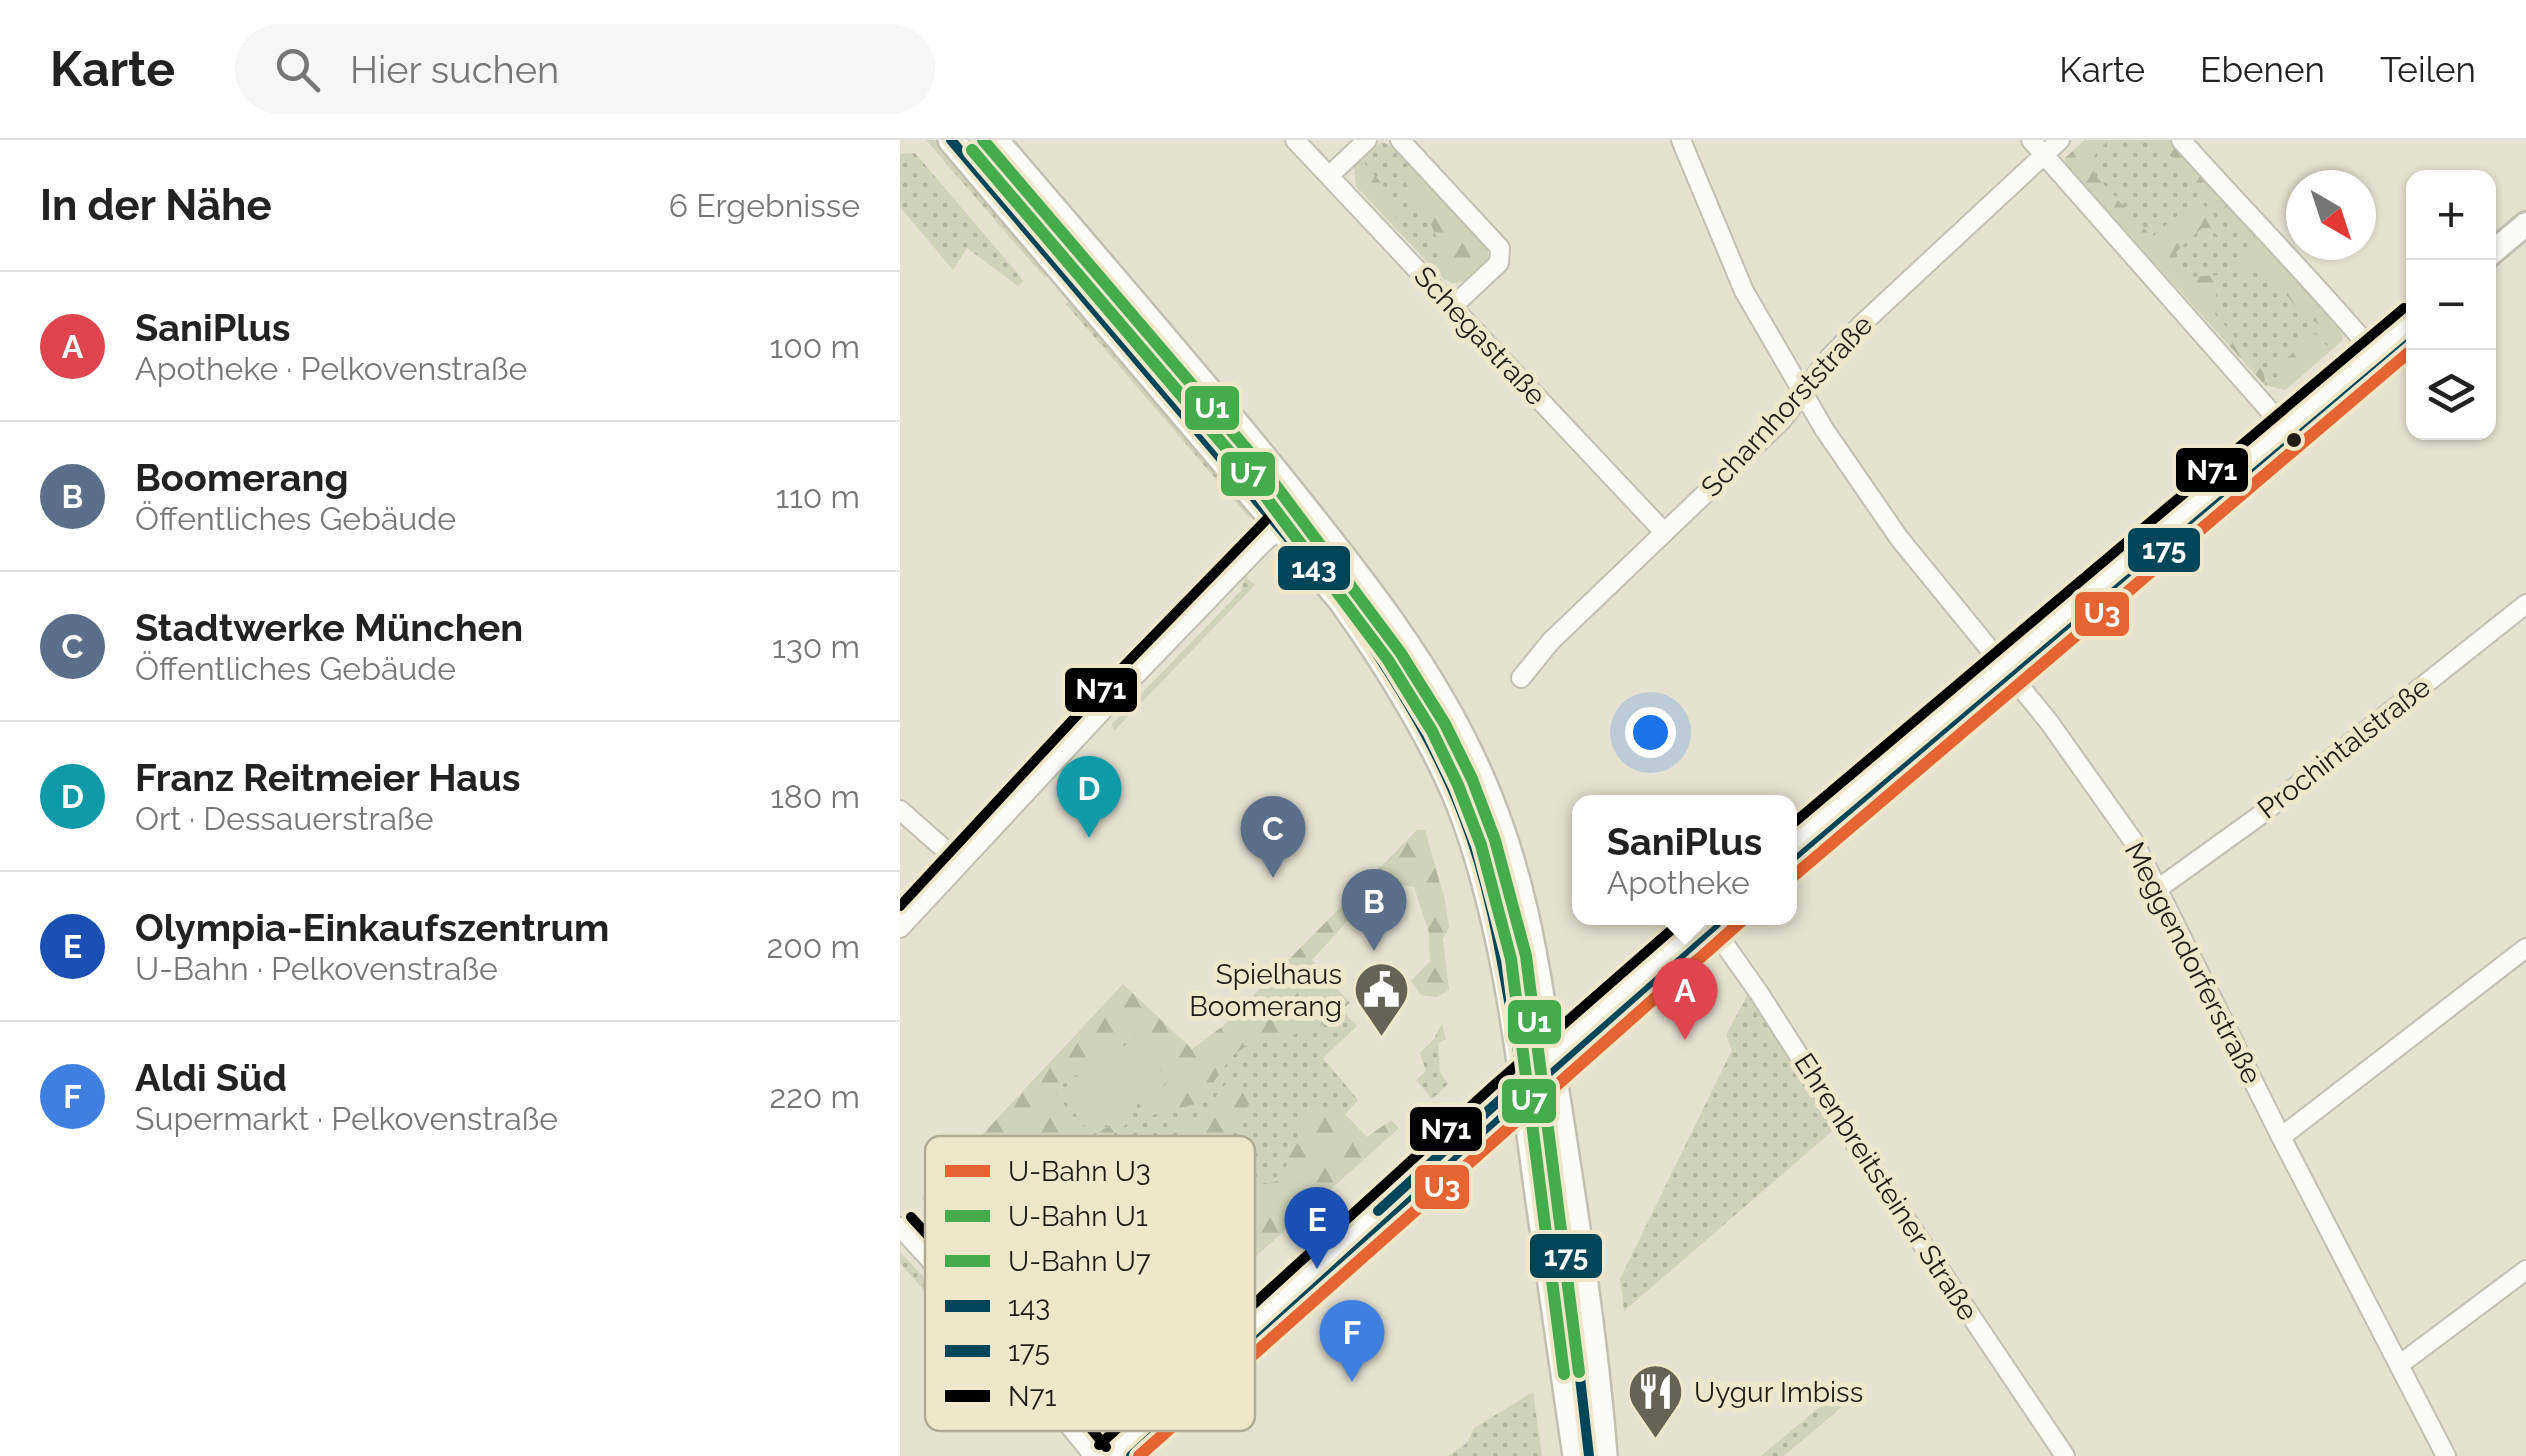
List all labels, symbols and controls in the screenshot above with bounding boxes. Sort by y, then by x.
search box [235,24,935,114]
text: Karte [50,41,175,97]
icon: search [270,42,325,97]
text: Hier suchen [350,47,559,92]
text: Karte [2059,49,2145,90]
text: Ebenen [2200,49,2325,90]
text: Teilen [2380,49,2476,90]
north arrow [2286,170,2376,260]
map controls [2406,170,2496,440]
button: + [2406,170,2496,260]
text: In der Nähe [40,181,272,230]
text: 6 Ergebnisse [669,187,860,224]
street label: Schegastraße [1407,260,1553,412]
button: − [2406,260,2496,350]
text: SaniPlus [135,305,291,350]
street label: Scharnhorststraße [1695,309,1879,503]
text: A [62,328,83,365]
text: 100 m [770,328,860,365]
text: Apotheke · Pelkovenstraße [135,350,527,387]
button: layers [2406,350,2496,440]
line badge: U1 [1183,384,1241,432]
text: U1 [1195,392,1230,425]
unlabelled marker [2284,430,2304,450]
line badge: N71 [2174,446,2250,494]
line badge: U7 [1219,450,1277,498]
text: N71 [2187,454,2238,487]
text: Boomerang [135,455,349,500]
text: U7 [1230,457,1267,490]
text: B [62,478,83,515]
text: 110 m [775,478,860,515]
text: Öffentliches Gebäude [135,500,456,537]
line badge: 175 [2126,526,2202,574]
text: 175 [2142,533,2186,566]
line badge: 143 [1276,544,1352,592]
text: 143 [1291,552,1337,585]
line badge: U3 [2073,590,2131,638]
text: U3 [2084,597,2120,630]
text: Stadtwerke München [135,605,523,650]
text: C [62,628,83,665]
text: 130 m [772,628,860,665]
text: Öffentliches Gebäude [135,650,456,687]
line badge: N71 [1063,666,1139,714]
street label: Prochintalstraße [2251,671,2437,825]
text: N71 [1076,673,1127,706]
your location [1625,707,1676,758]
text: Franz Reitmeier Haus [135,755,520,800]
pin: D [1056,756,1122,838]
text: D [61,778,84,815]
text: 180 m [770,778,860,815]
popup [1572,795,1797,925]
pin: C [1240,796,1306,878]
text: Ort · Dessauerstraße [135,800,433,837]
text: SaniPlus [1607,819,1762,864]
street label: Meggendorferstraße [2118,837,2268,1089]
text: Apotheke [1607,864,1750,901]
pin: B [1342,868,1406,951]
text: Olympia-Einkaufszentrum [135,905,609,950]
text: E [63,928,82,965]
text: 200 m [767,928,860,965]
text: U-Bahn · Pelkovenstraße [135,950,498,987]
place label: Spielhaus Boomerang [1189,958,1342,1023]
pin: A [1652,958,1718,1040]
public building icon: Spielhaus Boomerang [1351,960,1411,1039]
line badge: U1 [1506,998,1563,1046]
text: U1 [1517,1006,1552,1039]
street label: Ehrenbreitsteiner Straße [1787,1047,1985,1327]
text: Aldi Süd [135,1055,287,1100]
line badge: U7 [1500,1077,1558,1125]
text: F [63,1078,82,1115]
text: 220 m [770,1078,860,1115]
text: U7 [1511,1084,1548,1117]
text: Supermarkt · Pelkovenstraße [135,1100,558,1137]
line badge: N71 [1408,1105,1484,1153]
text: N71 [1421,1113,1472,1146]
legend [925,1136,1255,1431]
text: U-Bahn U3 [1008,1155,1151,1188]
line badge: U3 [1413,1163,1471,1211]
text: U3 [1424,1171,1460,1204]
pin: E [1284,1186,1350,1269]
text: U-Bahn U1 [1008,1200,1148,1233]
line badge: 175 [1528,1232,1604,1280]
text: 175 [1544,1240,1588,1273]
text: U-Bahn U7 [1008,1245,1151,1278]
text: 143 [1008,1290,1050,1323]
pin: F [1320,1300,1384,1382]
text: 175 [1008,1335,1050,1368]
restaurant icon: Uygur Imbiss [1625,1362,1685,1441]
place label: Uygur Imbiss [1694,1376,1863,1409]
text: N71 [1008,1380,1057,1413]

